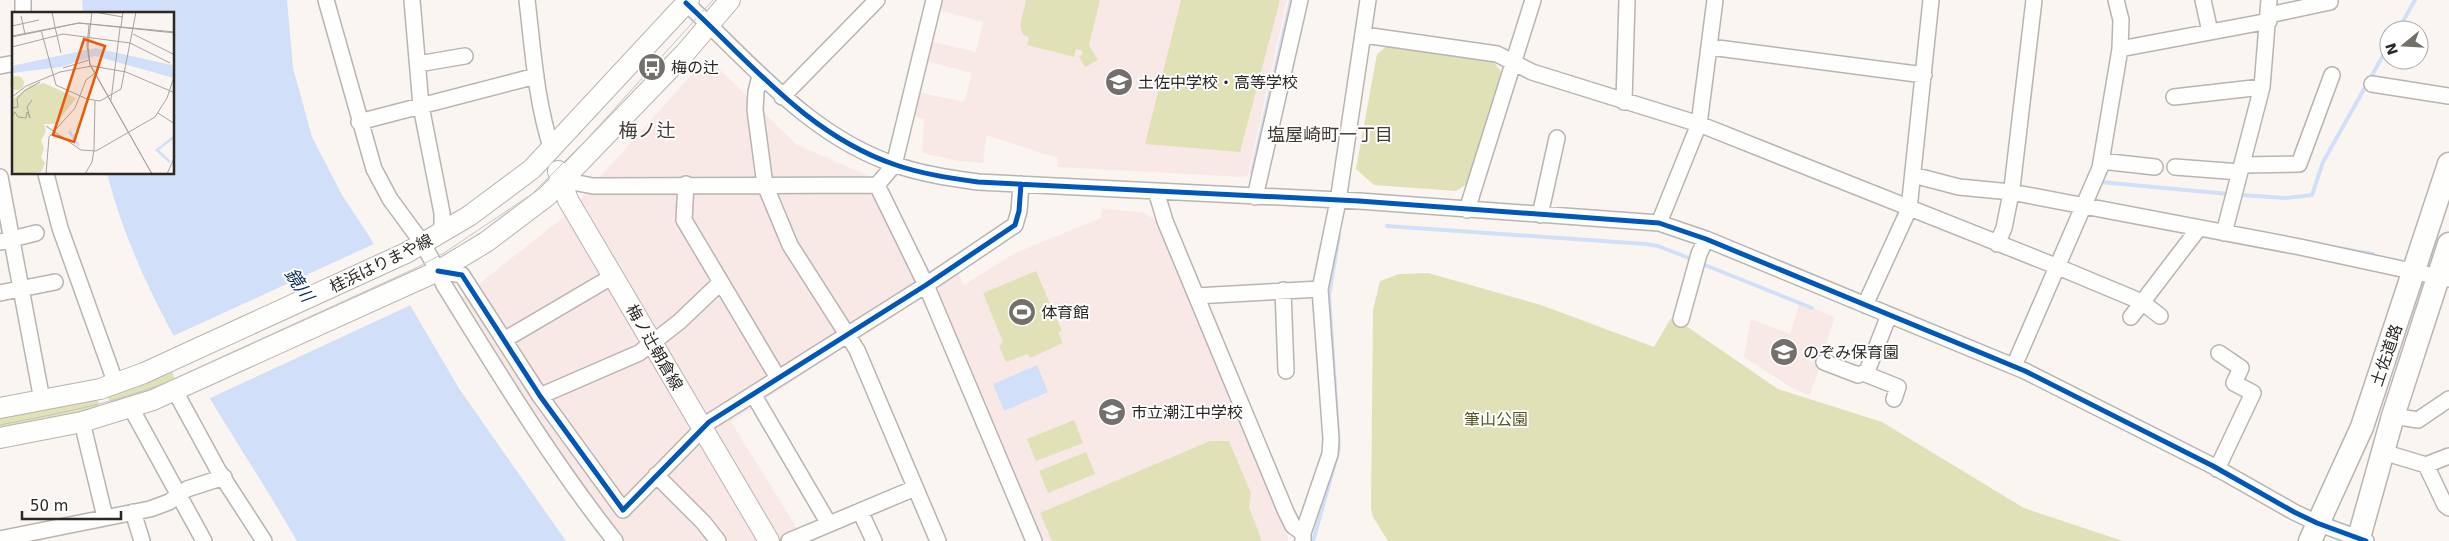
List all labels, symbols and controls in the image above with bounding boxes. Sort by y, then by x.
inset map [12,12,175,175]
north arrow [2379,20,2429,70]
text: N [2382,41,2401,57]
bus stop icon: 梅の辻 [637,52,667,82]
place label: 梅の辻 [671,58,719,77]
school or university icon: 土佐中学校・高等学校 [1104,67,1134,97]
place label: 土佐中学校・高等学校 [1138,73,1298,92]
district label: 梅ノ辻 [618,119,676,141]
district label: 塩屋崎町一丁目 [1267,124,1393,145]
street label: 桂浜はりまや線 [327,230,436,297]
water label: 鏡川 [281,264,319,307]
sports icon: 体育館 [1007,297,1037,327]
street label: 梅ノ辻朝倉線 [622,301,687,394]
place label: 体育館 [1041,303,1089,322]
street label: 土佐道路 [2367,322,2406,389]
school or university icon: のぞみ保育園 [1769,337,1799,367]
place label: のぞみ保育園 [1803,343,1899,362]
school or university icon: 市立潮江中学校 [1097,397,1127,427]
place label: 市立潮江中学校 [1131,403,1243,422]
park label: 筆山公園 [1464,410,1528,429]
scale bar [22,488,121,520]
text: 50 m [30,497,68,515]

